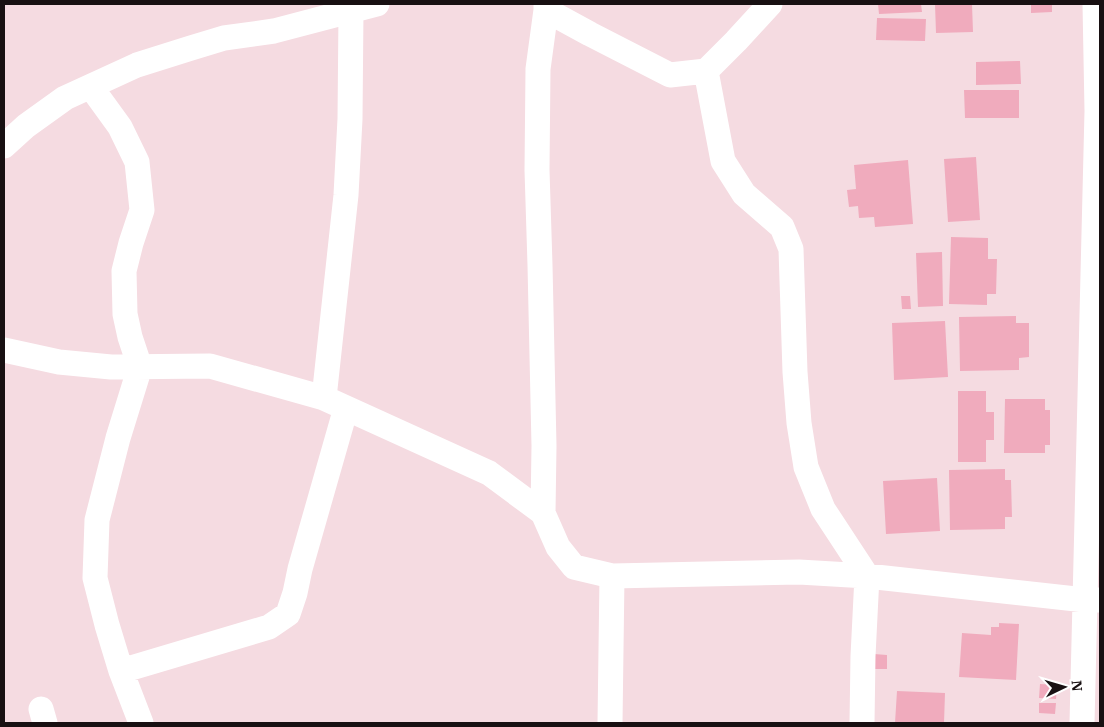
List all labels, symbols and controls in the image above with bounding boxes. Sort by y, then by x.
north arrow [1039,662,1089,712]
text: N [1068,680,1086,692]

